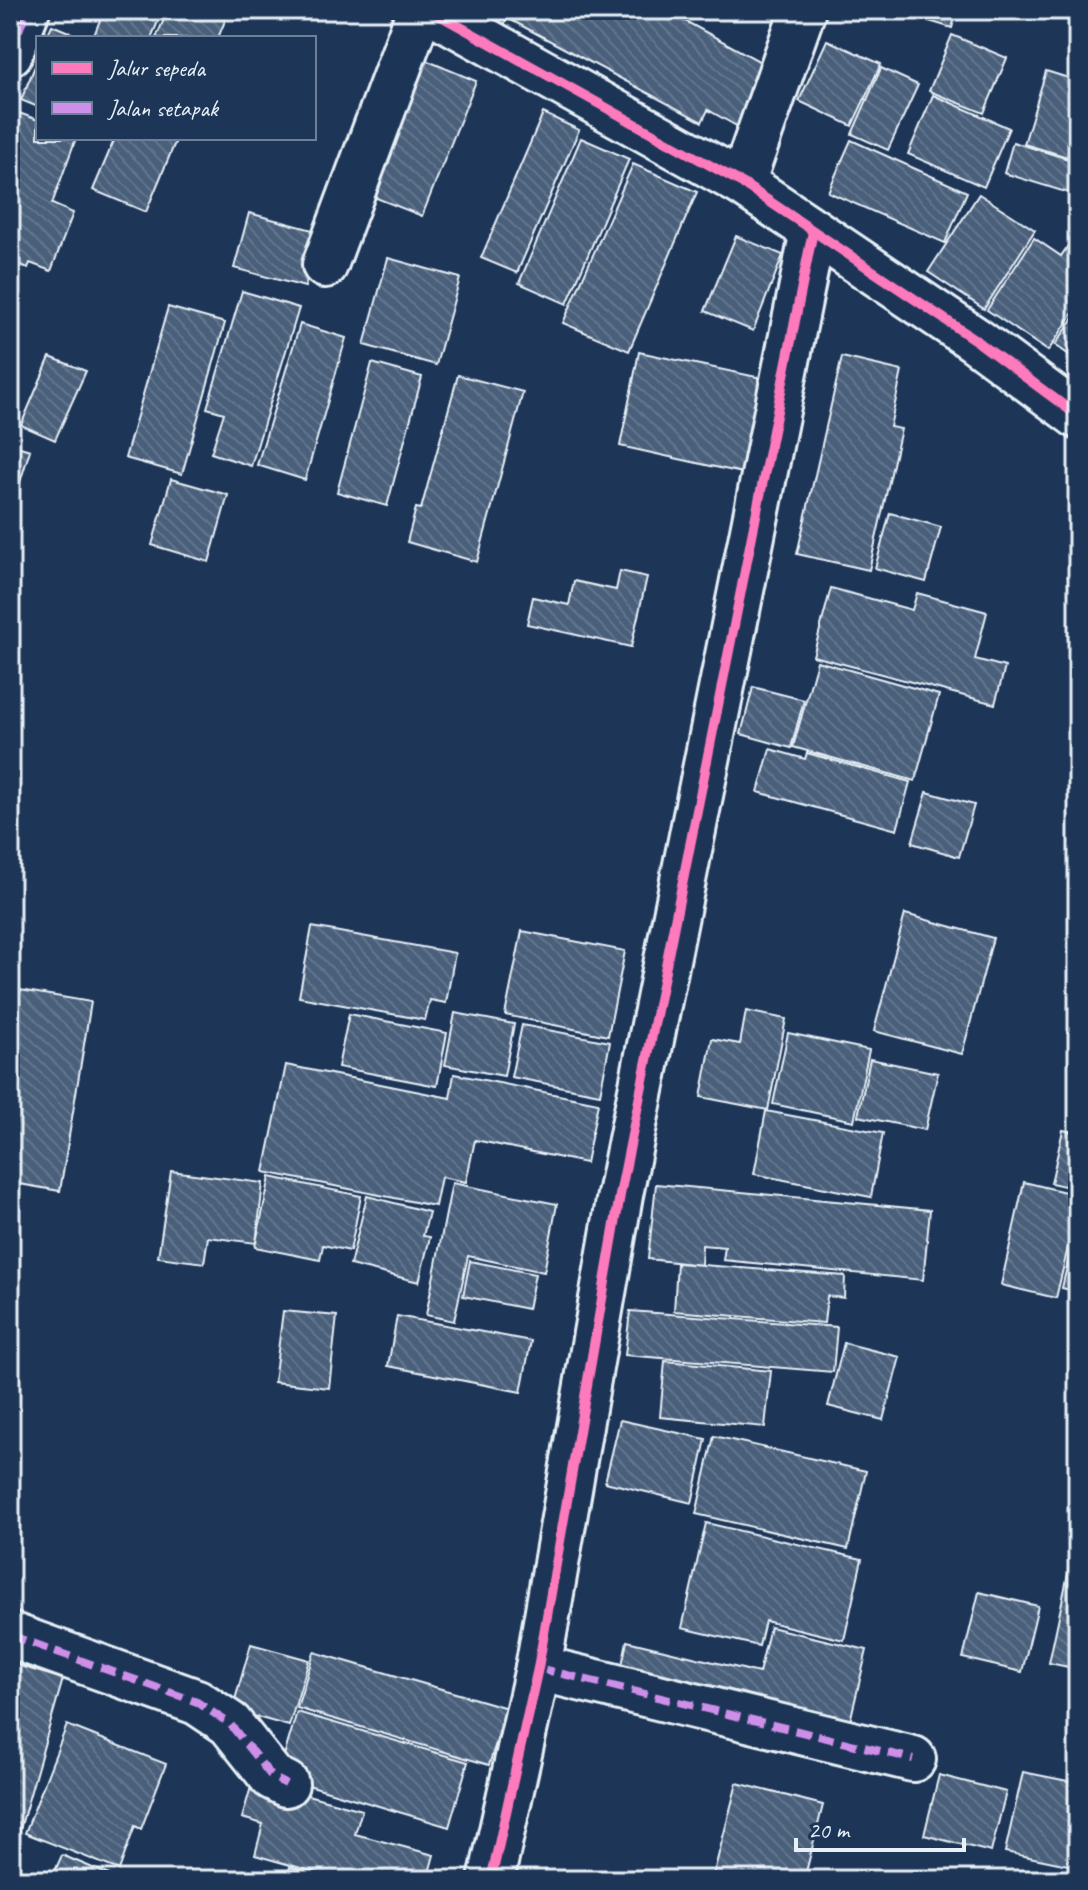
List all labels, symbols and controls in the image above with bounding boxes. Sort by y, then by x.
legend [36,36,316,140]
text: Jalur sepeda [107,53,206,83]
text: Jalan setapak [107,93,220,123]
scale bar [796,1802,964,1852]
text: 20 m [808,1815,851,1845]

